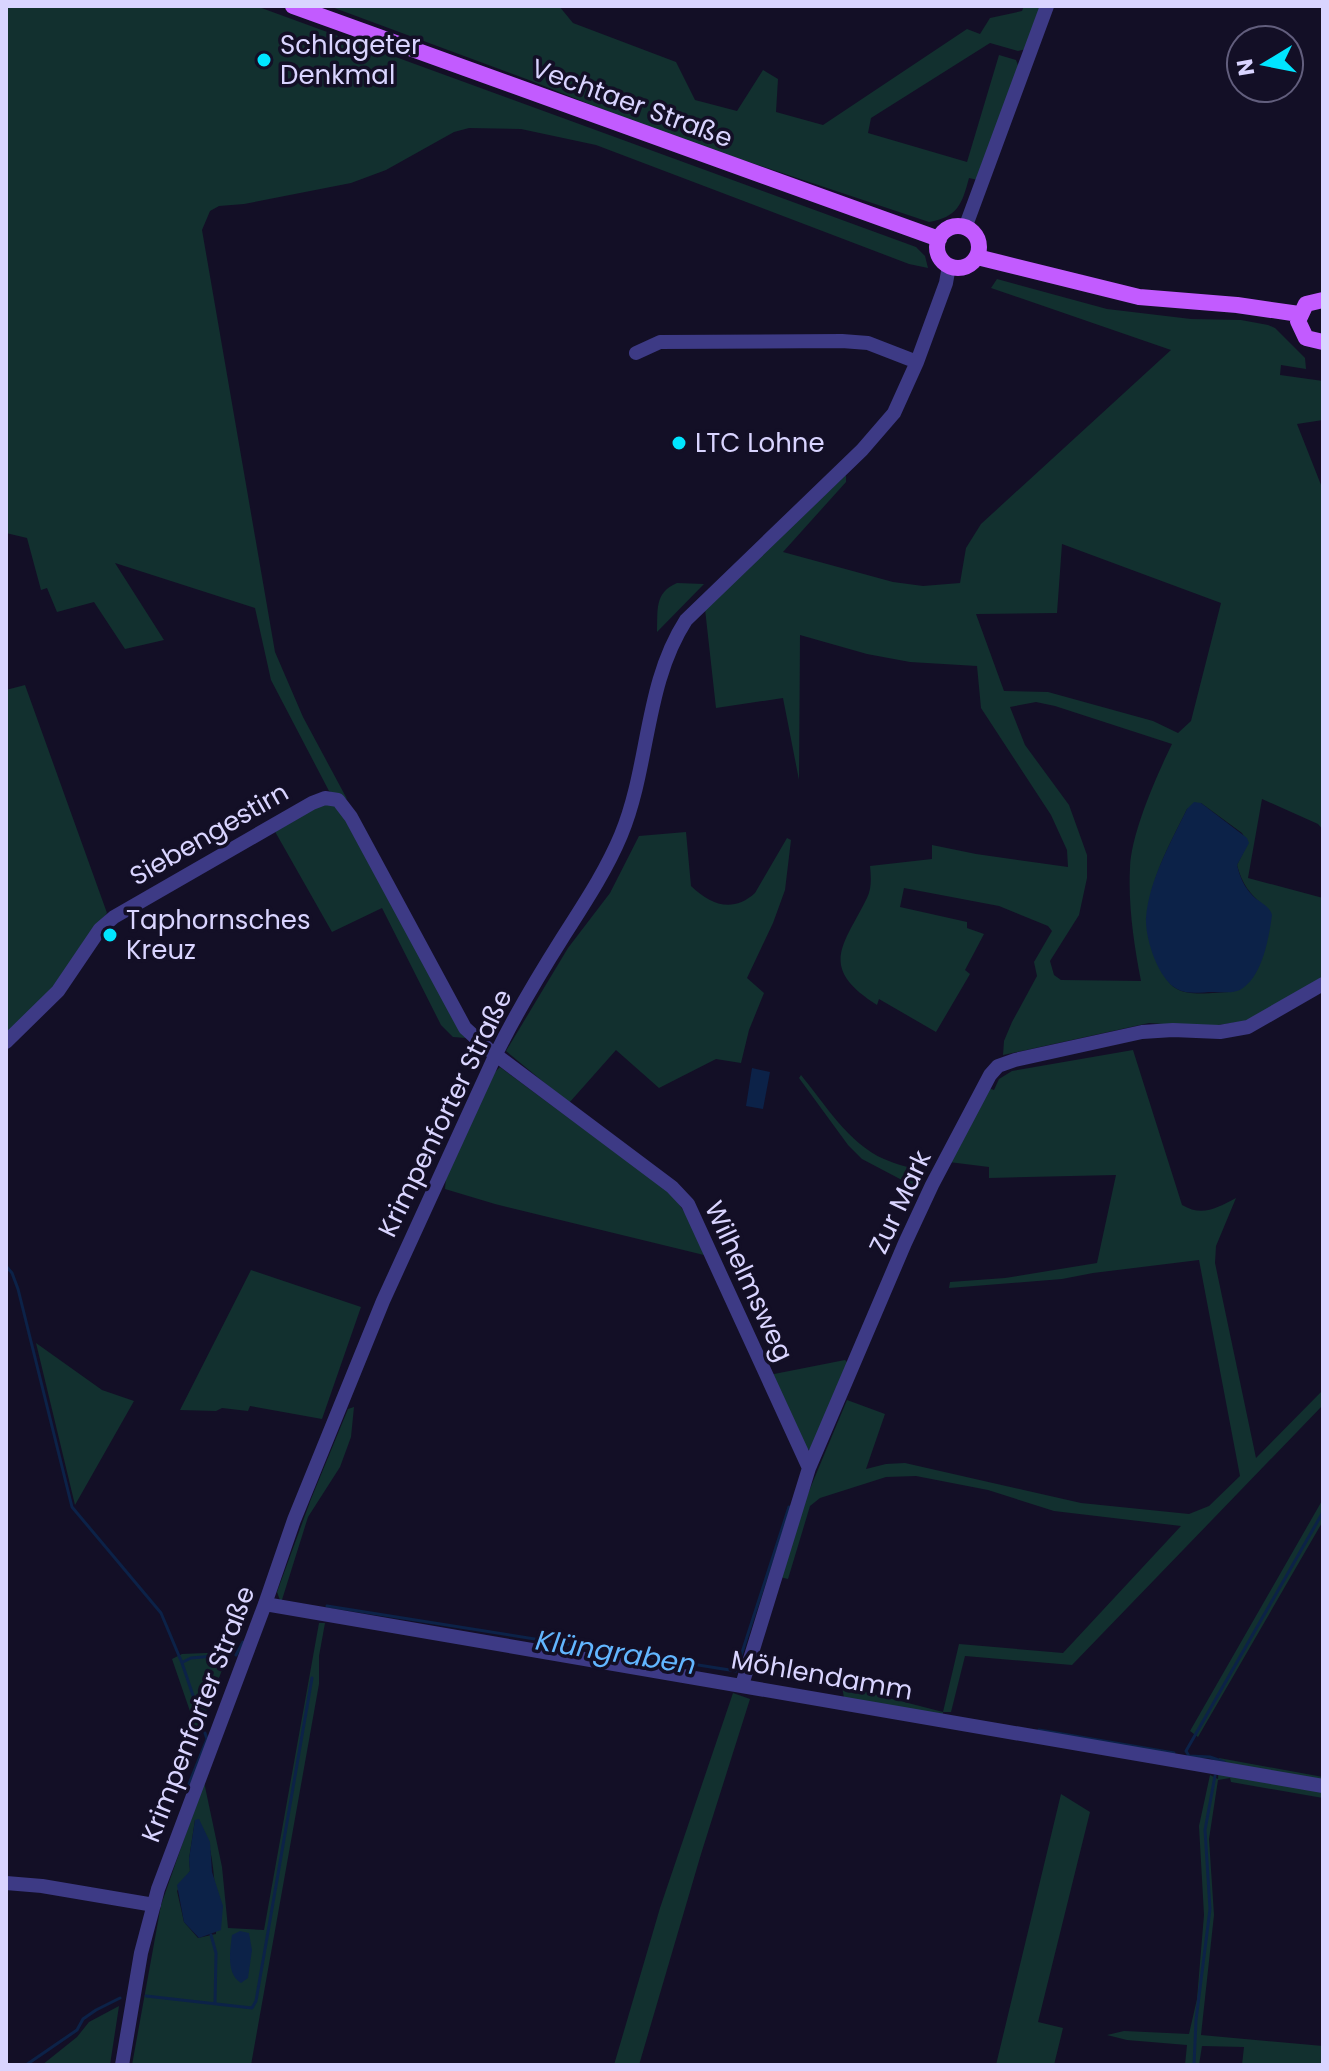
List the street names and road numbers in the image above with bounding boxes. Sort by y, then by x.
street label: Vechtaer Straße [526,50,738,156]
street label: Siebengestirn [123,774,295,894]
street label: Krimpenforter Straße [369,983,521,1243]
street label: Zur Mark [860,1144,940,1260]
street label: Wilhelmsweg [696,1195,802,1367]
street label: Krimpenforter Straße [133,1581,263,1847]
street label: Möhlendamm [728,1641,916,1709]

